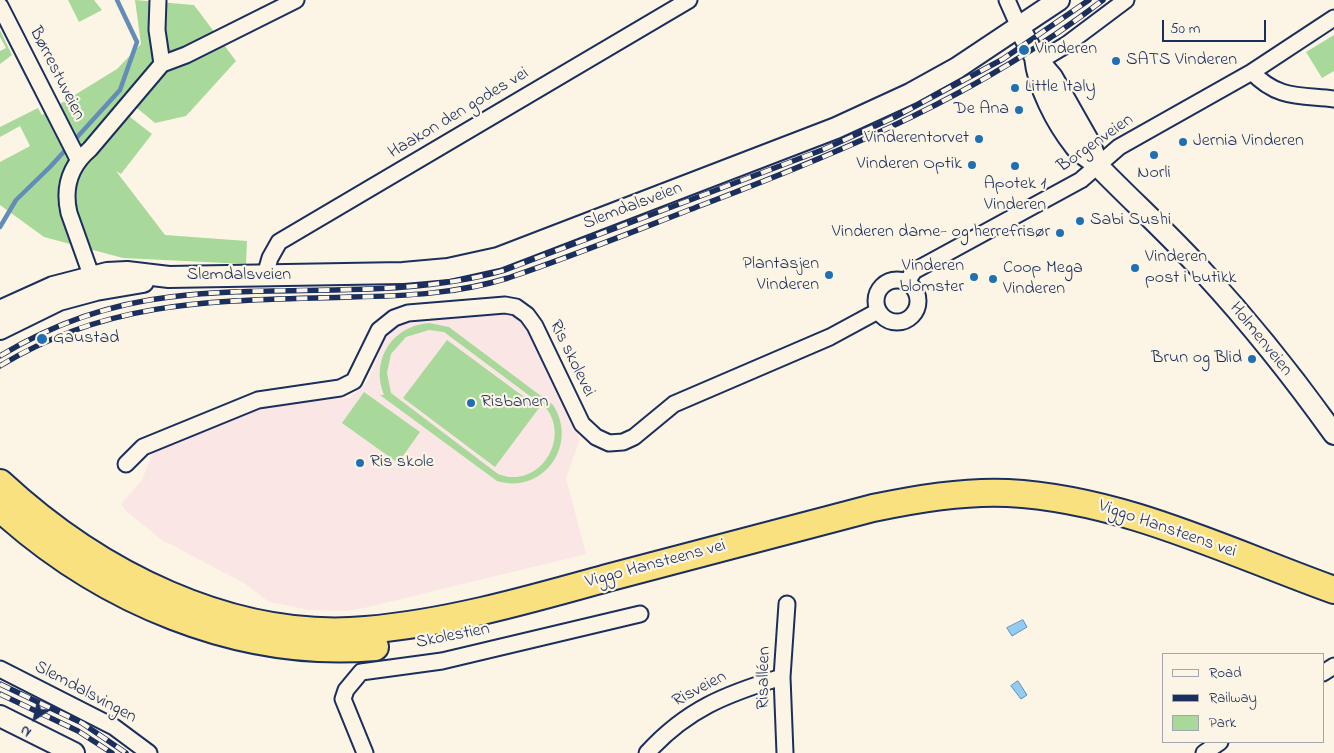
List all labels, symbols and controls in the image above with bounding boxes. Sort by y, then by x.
scale bar [1164,10,1268,42]
text: 50 m [1170,18,1200,40]
street label: Børrestuveien [23,24,89,124]
place label: Vinderen [1035,39,1097,61]
marker: Vinderen [1017,43,1031,57]
place label: SATS Vinderen [1126,50,1237,72]
marker: SATS Vinderen [1110,55,1122,67]
street label: Haakon den godes vei [385,63,533,165]
place label: Little Italy [1025,77,1096,99]
marker: Little Italy [1009,82,1021,94]
place label: De Ana [954,99,1009,121]
marker: De Ana [1013,104,1025,116]
street label: Borgenveien [1054,110,1138,178]
place label: Vinderentorvet [864,128,969,150]
place label: Jernia Vinderen [1193,131,1304,153]
marker: Vinderentorvet [973,133,985,145]
marker: Jernia Vinderen [1177,136,1189,148]
marker: Norli [1148,149,1160,161]
place label: Vinderen Optik [857,154,962,176]
marker: Vinderen Optik [966,159,978,171]
marker: Apotek 1 Vinderen [1009,160,1021,172]
place label: Norli [1137,163,1171,185]
place label: Apotek 1 Vinderen [984,174,1046,216]
street label: Slemdalsveien [580,178,686,236]
place label: Sabi Sushi [1090,210,1171,232]
marker: Sabi Sushi [1074,215,1086,227]
place label: Vinderen dame- og herrefrisør [832,222,1050,244]
marker: Vinderen dame- og herrefrisør [1054,227,1066,239]
place label: Vinderen post i butikk [1145,247,1236,290]
place label: Plantasjen Vinderen [743,254,819,296]
place label: Vinderen blomster [900,256,964,298]
place label: Coop Mega Vinderen [1003,258,1083,300]
marker: Vinderen post i butikk [1129,262,1141,274]
street label: Slemdalsveien [187,265,291,287]
marker: Plantasjen Vinderen [823,269,835,281]
marker: Vinderen blomster [968,271,980,283]
marker: Coop Mega Vinderen [987,273,999,285]
street label: Holmenveien [1224,299,1296,381]
street label: Ris skolevei [543,317,599,401]
place label: Gaustad [53,328,119,350]
marker: Gaustad [35,332,49,346]
place label: Brun og Blid [1151,348,1242,370]
marker: Brun og Blid [1246,353,1258,365]
place label: Risbanen [481,392,548,414]
marker: Risbanen [465,397,477,409]
place label: Ris skole [370,452,434,474]
marker: Ris skole [354,457,366,469]
street label: Viggo Hansteens vei [1095,496,1239,564]
street label: Viggo Hansteens vei [583,536,729,594]
street label: Skolestien [414,619,492,655]
street label: Risalléen [754,646,776,710]
legend [1162,653,1324,743]
street label: Slemdalsvingen [30,657,140,729]
text: Road [1209,662,1242,684]
street label: Risveien [669,667,731,713]
text: Railway [1209,687,1257,709]
north arrow [10,693,60,743]
text: Park [1209,712,1236,734]
text: N [16,719,36,742]

